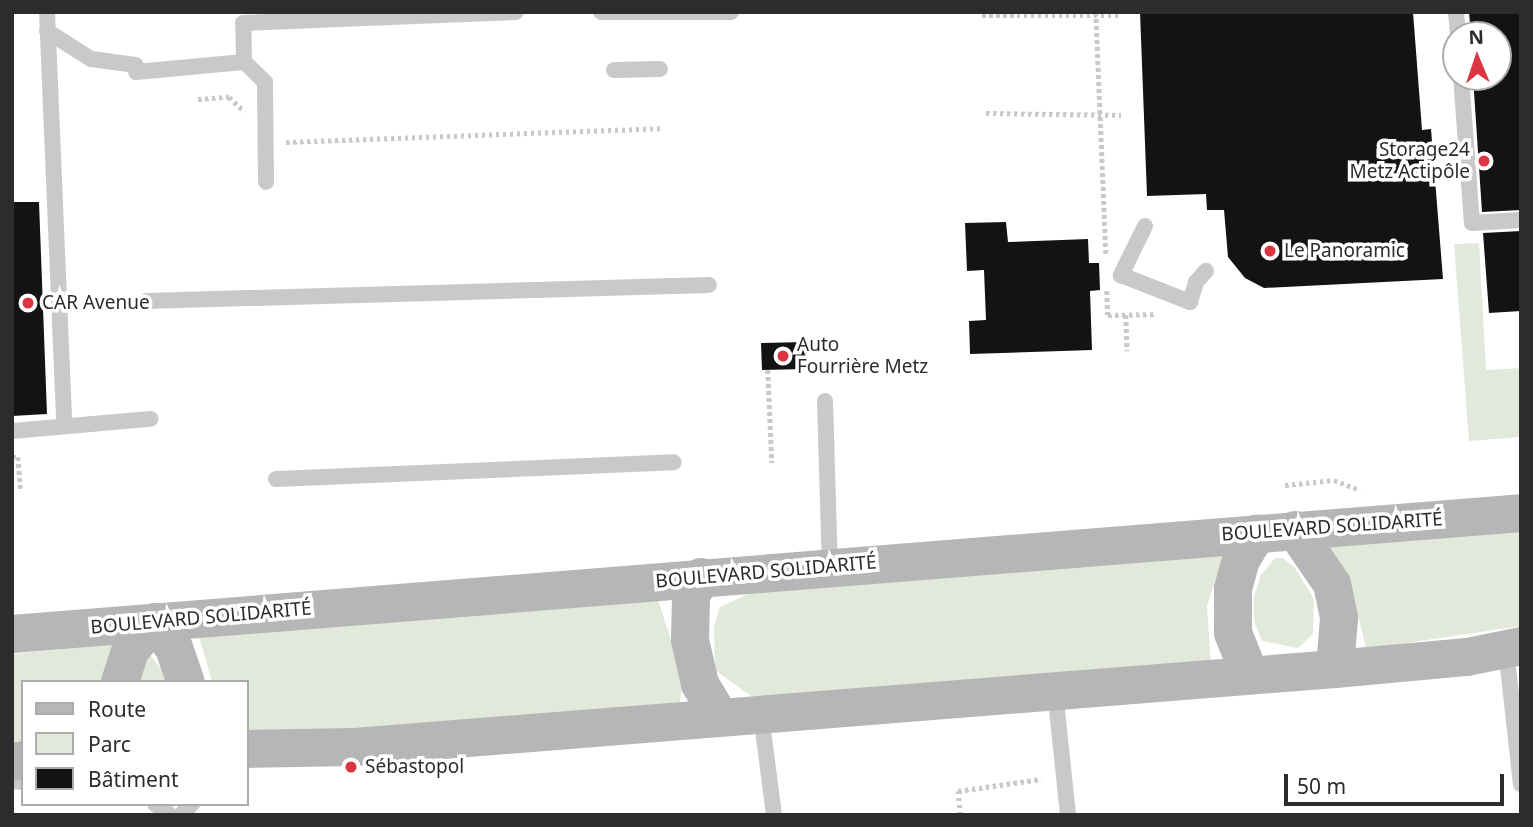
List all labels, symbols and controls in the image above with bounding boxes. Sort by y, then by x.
north arrow [1442,21,1512,91]
text: N [1468,24,1485,50]
place label: Storage24 Metz Actipôle [1350,139,1470,183]
marker: Storage24 Metz Actipôle [1476,153,1492,169]
place label: Le Panoramic [1284,240,1405,262]
marker: Le Panoramic [1262,243,1278,259]
place label: CAR Avenue [42,292,150,314]
marker: CAR Avenue [20,295,36,311]
place label: Auto Fourrière Metz [797,334,928,378]
marker: Auto Fourrière Metz [775,348,791,364]
street label: BOULEVARD SOLIDARITÉ [1221,508,1443,546]
street label: BOULEVARD SOLIDARITÉ [655,551,877,593]
street label: BOULEVARD SOLIDARITÉ [90,597,312,639]
legend [21,680,248,806]
text: Route [88,695,146,723]
text: Parc [88,730,131,758]
place label: Sébastopol [365,756,464,778]
marker: Sébastopol [343,759,359,775]
scale bar [1288,760,1508,804]
text: Bâtiment [88,765,178,793]
text: 50 m [1297,772,1346,800]

